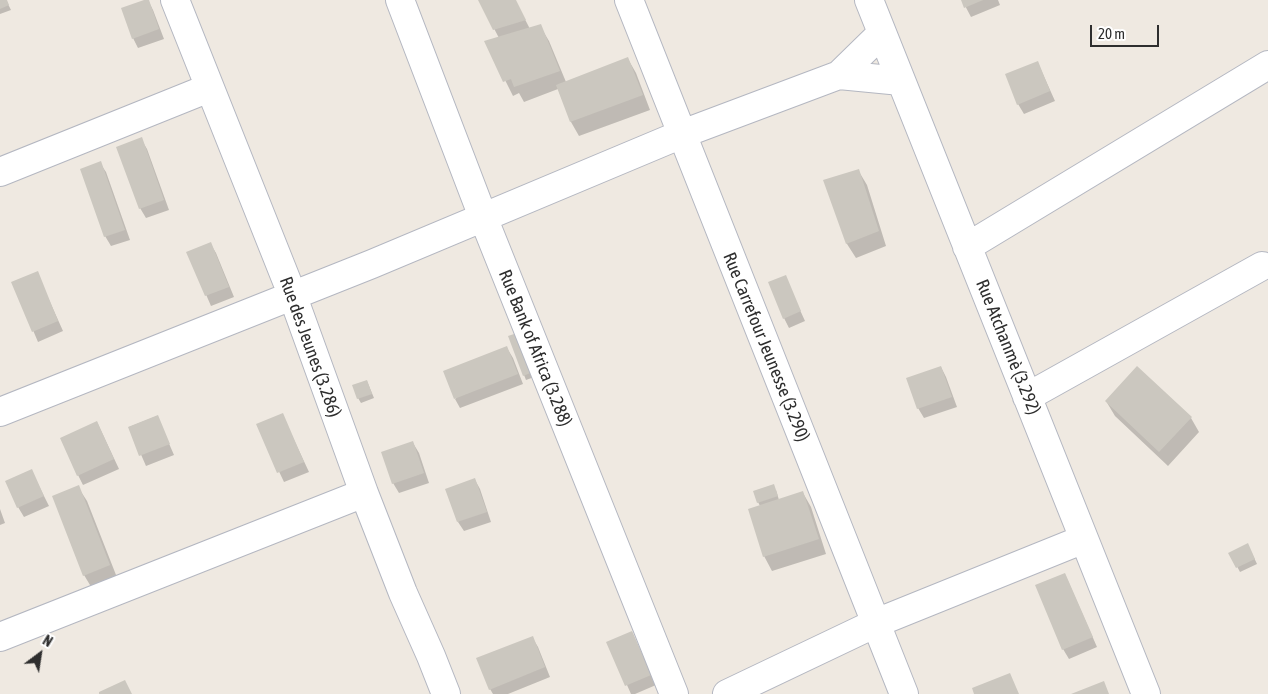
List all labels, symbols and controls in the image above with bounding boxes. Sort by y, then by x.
scale bar [1093,15,1162,47]
text: 20 m [1098,25,1125,42]
street label: Rue Carrefour Jeunesse (3.290) [718,249,814,445]
street label: Rue Bank of Africa (3.288) [494,267,576,429]
street label: Rue des Jeunes (3.286) [275,274,345,420]
street label: Rue Atchanmè (3.292) [971,276,1045,418]
north arrow [15,629,65,679]
text: N [40,632,55,650]

